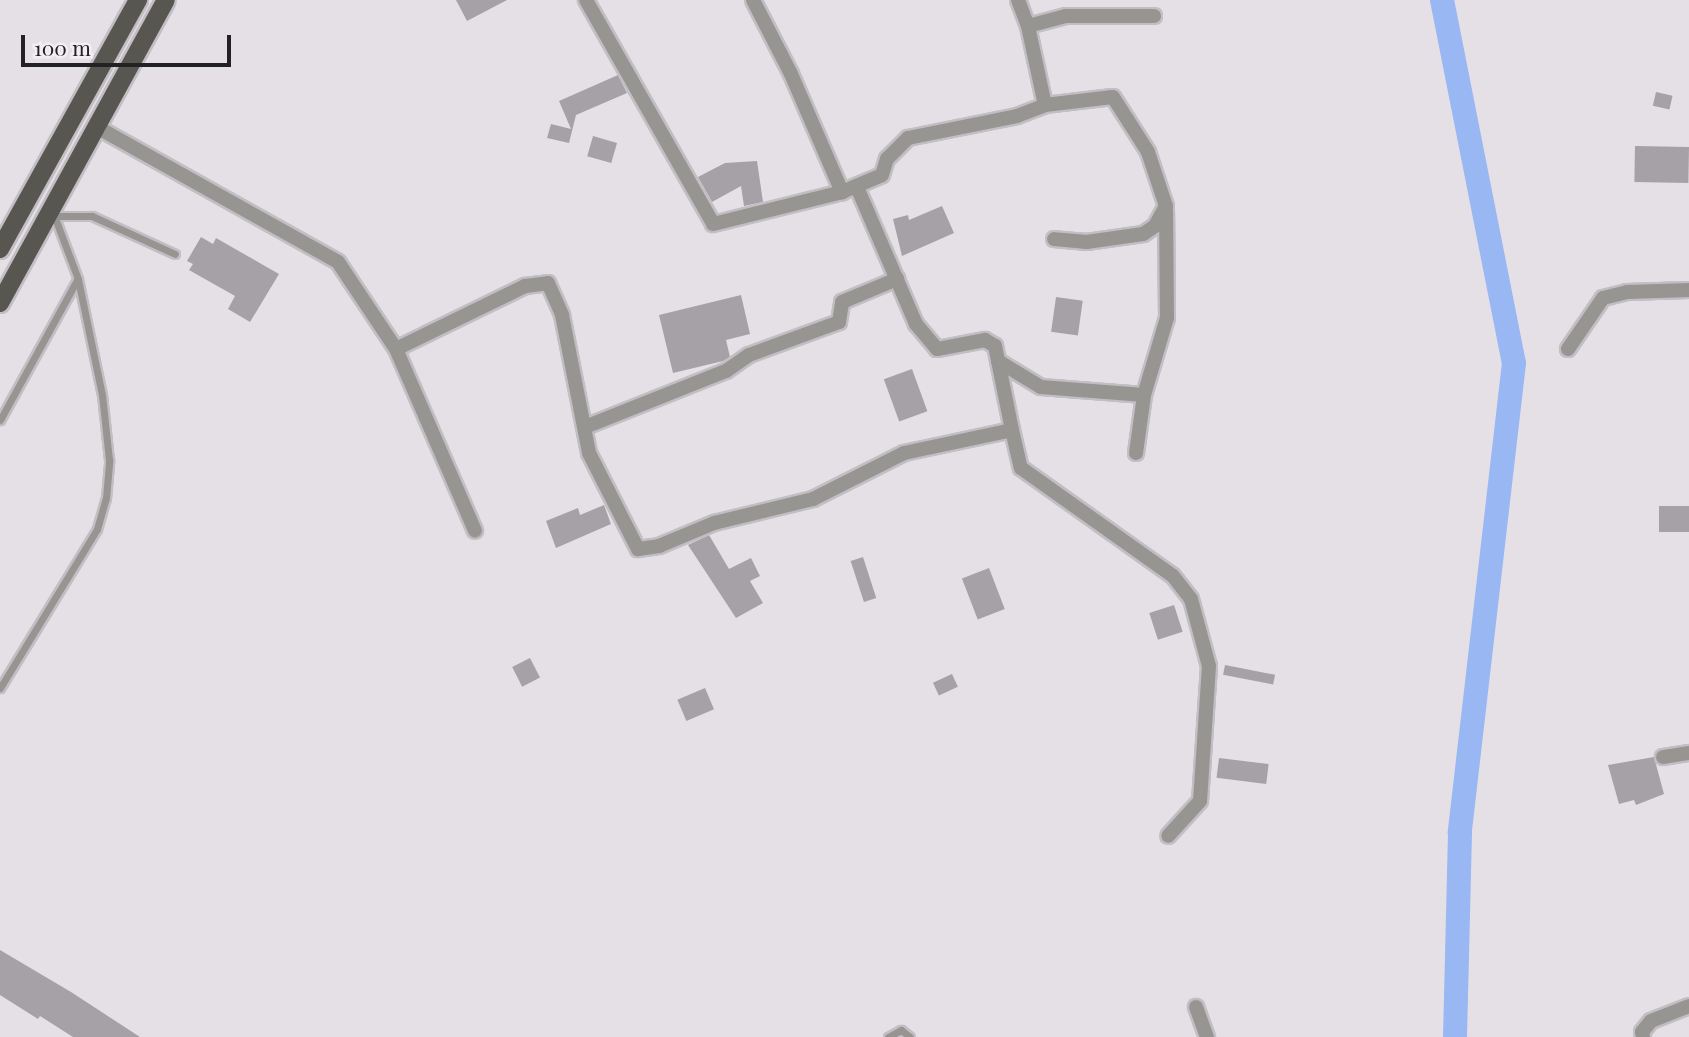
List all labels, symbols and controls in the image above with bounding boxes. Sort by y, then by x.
scale bar [24,21,234,65]
text: 100 m [34,33,91,61]

